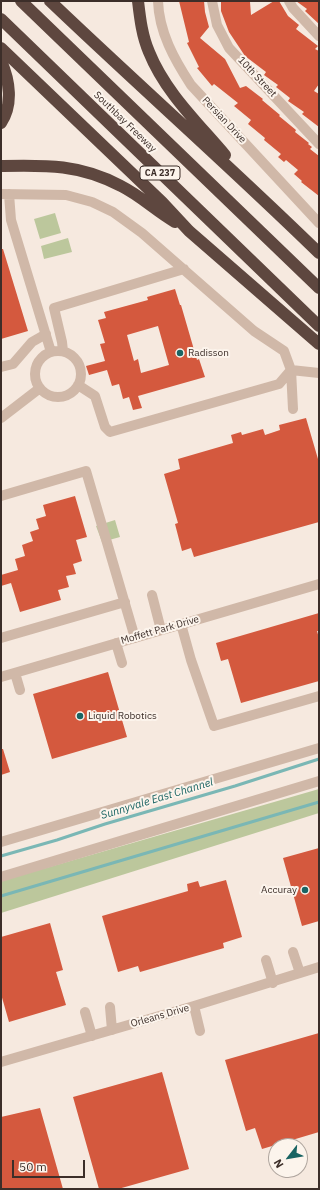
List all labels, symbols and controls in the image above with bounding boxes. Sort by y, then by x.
street label: 10th Street [235,54,279,100]
street label: Southbay Freeway [91,89,159,155]
street label: Persian Drive [199,94,249,146]
road number: CA 237 [140,166,180,180]
place label: Radisson [188,347,229,359]
marker: Radisson [175,348,185,358]
street label: Moffett Park Drive [120,613,200,647]
place label: Liquid Robotics [88,710,157,722]
marker: Liquid Robotics [75,711,85,721]
water label: Sunnyvale East Channel [99,776,215,822]
place label: Accuray [261,884,297,896]
marker: Accuray [300,885,310,895]
street label: Orleans Drive [129,1002,191,1030]
north arrow [268,1138,308,1178]
scale bar [14,1152,87,1178]
text: N [271,1157,287,1171]
text: 50 m [19,1159,47,1174]

